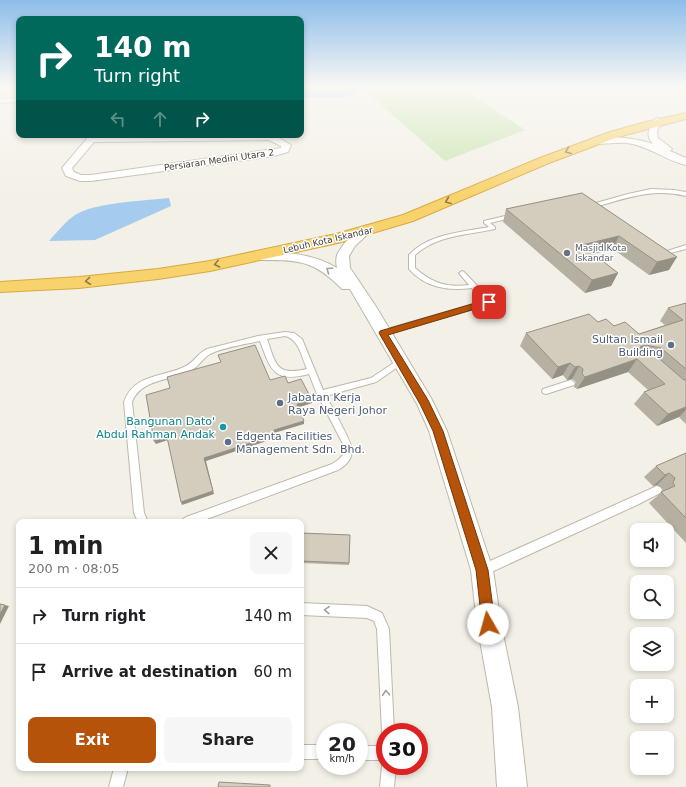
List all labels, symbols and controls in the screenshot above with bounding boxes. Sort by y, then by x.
text: 140 m [94,31,191,64]
icon: right [28,32,80,84]
text: Turn right [94,65,180,86]
icon: left [107,108,129,130]
icon: ahead [149,108,171,130]
icon: right [191,108,213,130]
street label: Persiaran Medini Utara 2 [163,147,275,173]
one-way arrow [565,147,572,155]
one-way arrow [445,196,453,204]
street label: Lebuh Kota Iskandar [282,225,374,255]
place label: Masjid Kota Iskandar [575,243,627,263]
marker: Masjid Kota Iskandar [562,248,572,258]
one-way arrow [213,260,220,268]
one-way arrow [326,267,333,274]
one-way arrow [85,276,91,285]
pin [472,285,506,319]
icon: arrive [478,291,500,313]
place label: Sultan Ismail Building [592,333,663,359]
marker: Sultan Ismail Building [666,340,676,350]
place label: Jabatan Kerja Raya Negeri Johor [287,391,387,417]
marker: Jabatan Kerja Raya Negeri Johor [275,398,285,408]
place label: Bangunan Dato' Abdul Rahman Andak [96,415,216,441]
marker: Bangunan Dato' Abdul Rahman Andak [218,422,228,432]
place label: Edgenta Facilities Management Sdn. Bhd. [236,430,365,456]
marker: Edgenta Facilities Management Sdn. Bhd. [223,437,233,447]
map controls [630,523,674,775]
button: sound [630,523,674,567]
text: 1 min [28,532,103,560]
button: close [250,532,292,574]
text: 200 m · 08:05 [28,561,119,576]
button: search [630,575,674,619]
position arrow [467,603,509,645]
icon: right [28,605,50,627]
one-way arrow [324,606,330,614]
text: Turn right [62,607,146,625]
text: 140 m [244,607,292,625]
button: layers [630,627,674,671]
icon: arrive [28,661,50,683]
text: Arrive at destination [62,663,237,681]
text: 60 m [254,663,292,681]
button: + [630,679,674,723]
one-way arrow [382,690,391,696]
button: Exit [28,717,156,763]
button: Share [164,717,292,763]
speed limit sign: 30 [376,723,428,775]
button: − [630,731,674,775]
text: 20 [328,732,356,756]
text: km/h [329,753,355,764]

